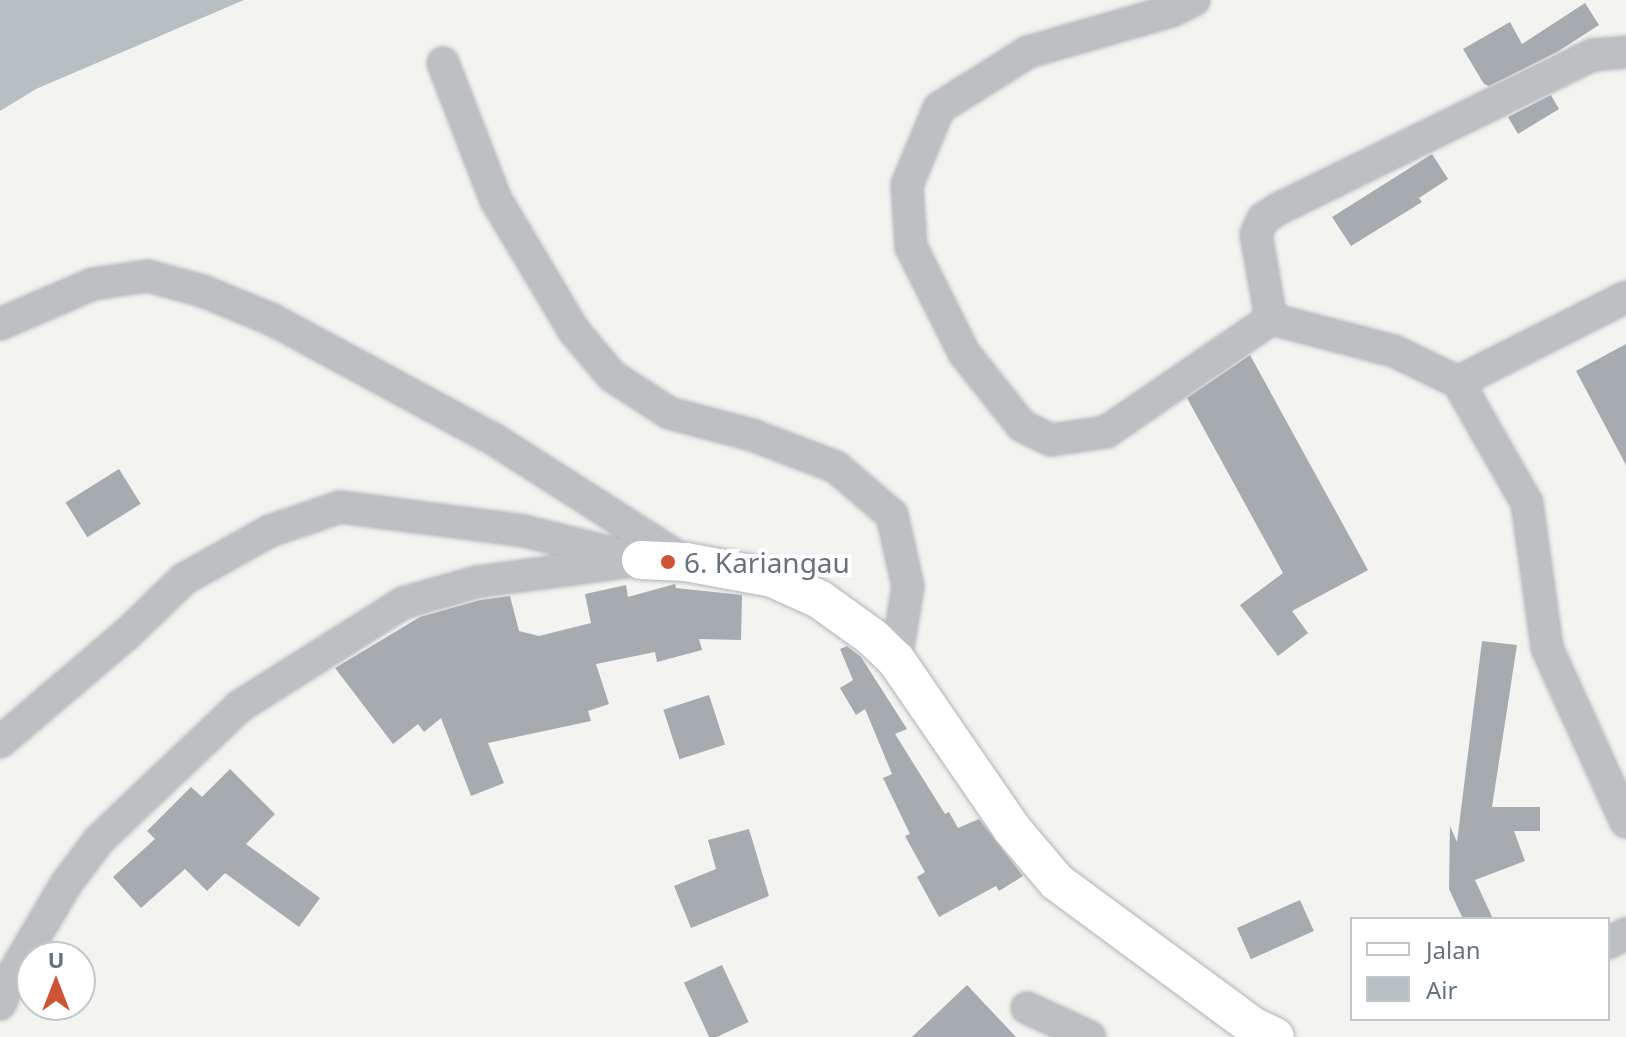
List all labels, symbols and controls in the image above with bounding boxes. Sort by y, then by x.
place label: 6. Kariangau [684,545,850,579]
marker: 6. Kariangau [659,553,677,571]
legend [1350,917,1610,1021]
text: Jalan [1426,933,1481,966]
north arrow [16,941,96,1021]
text: U [48,944,64,974]
text: Air [1426,973,1457,1006]

